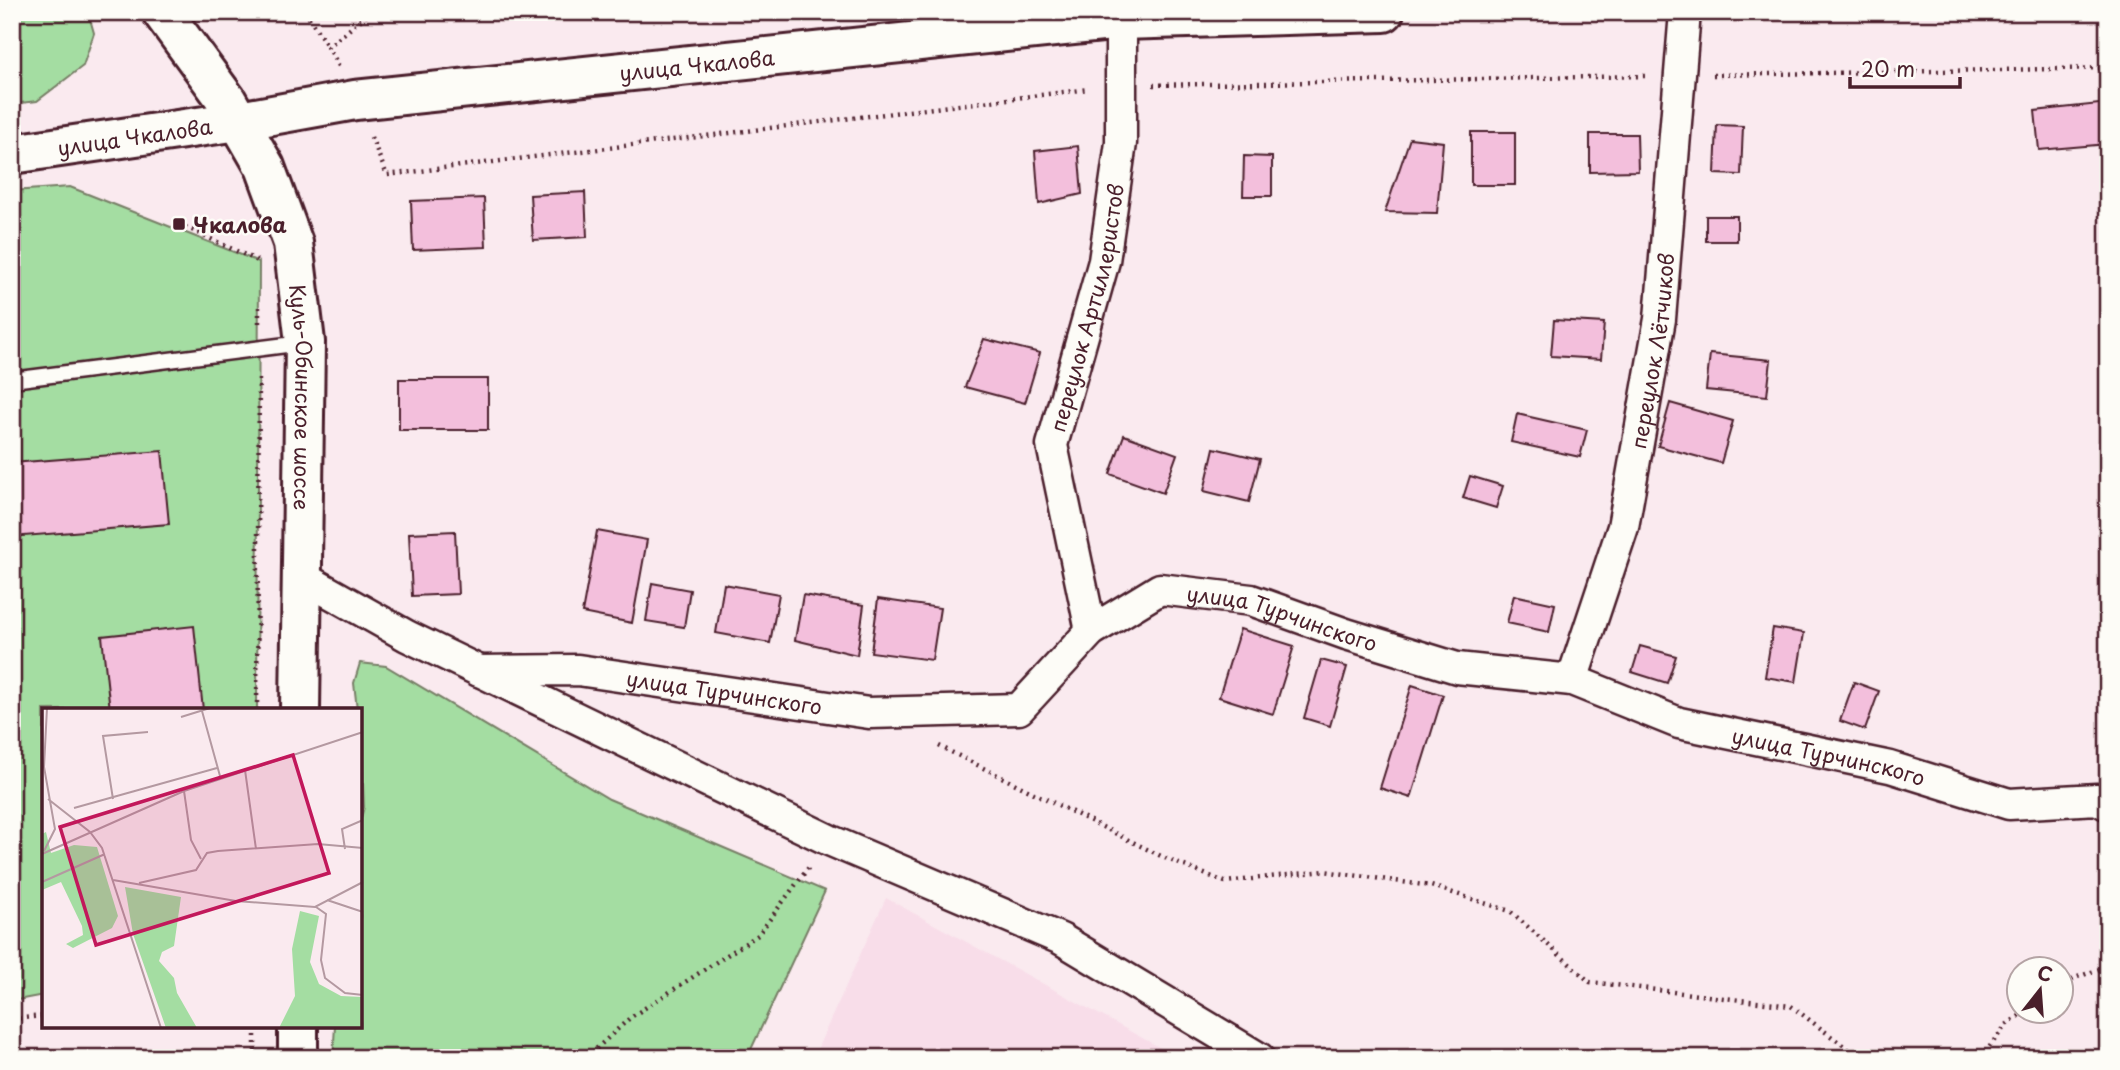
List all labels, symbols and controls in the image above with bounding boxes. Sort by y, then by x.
street label: улица Чкалова [618,40,776,88]
scale bar [1850,46,1961,90]
text: 20 m [1861,52,1915,84]
street label: улица Чкалова [55,109,214,163]
street label: переулок Артиллеристов [1041,181,1131,435]
place label: Чкалова [193,208,287,240]
marker: Чкалова [171,216,187,232]
street label: переулок Лётчиков [1621,252,1681,451]
street label: Куль-Обинское шоссе [282,282,321,511]
street label: улица Турчинского [1185,576,1381,659]
street label: улица Турчинского [624,661,824,722]
inset map [42,708,362,1028]
street label: улица Турчинского [1729,718,1930,793]
north arrow [2004,954,2074,1024]
text: С [2034,957,2056,988]

